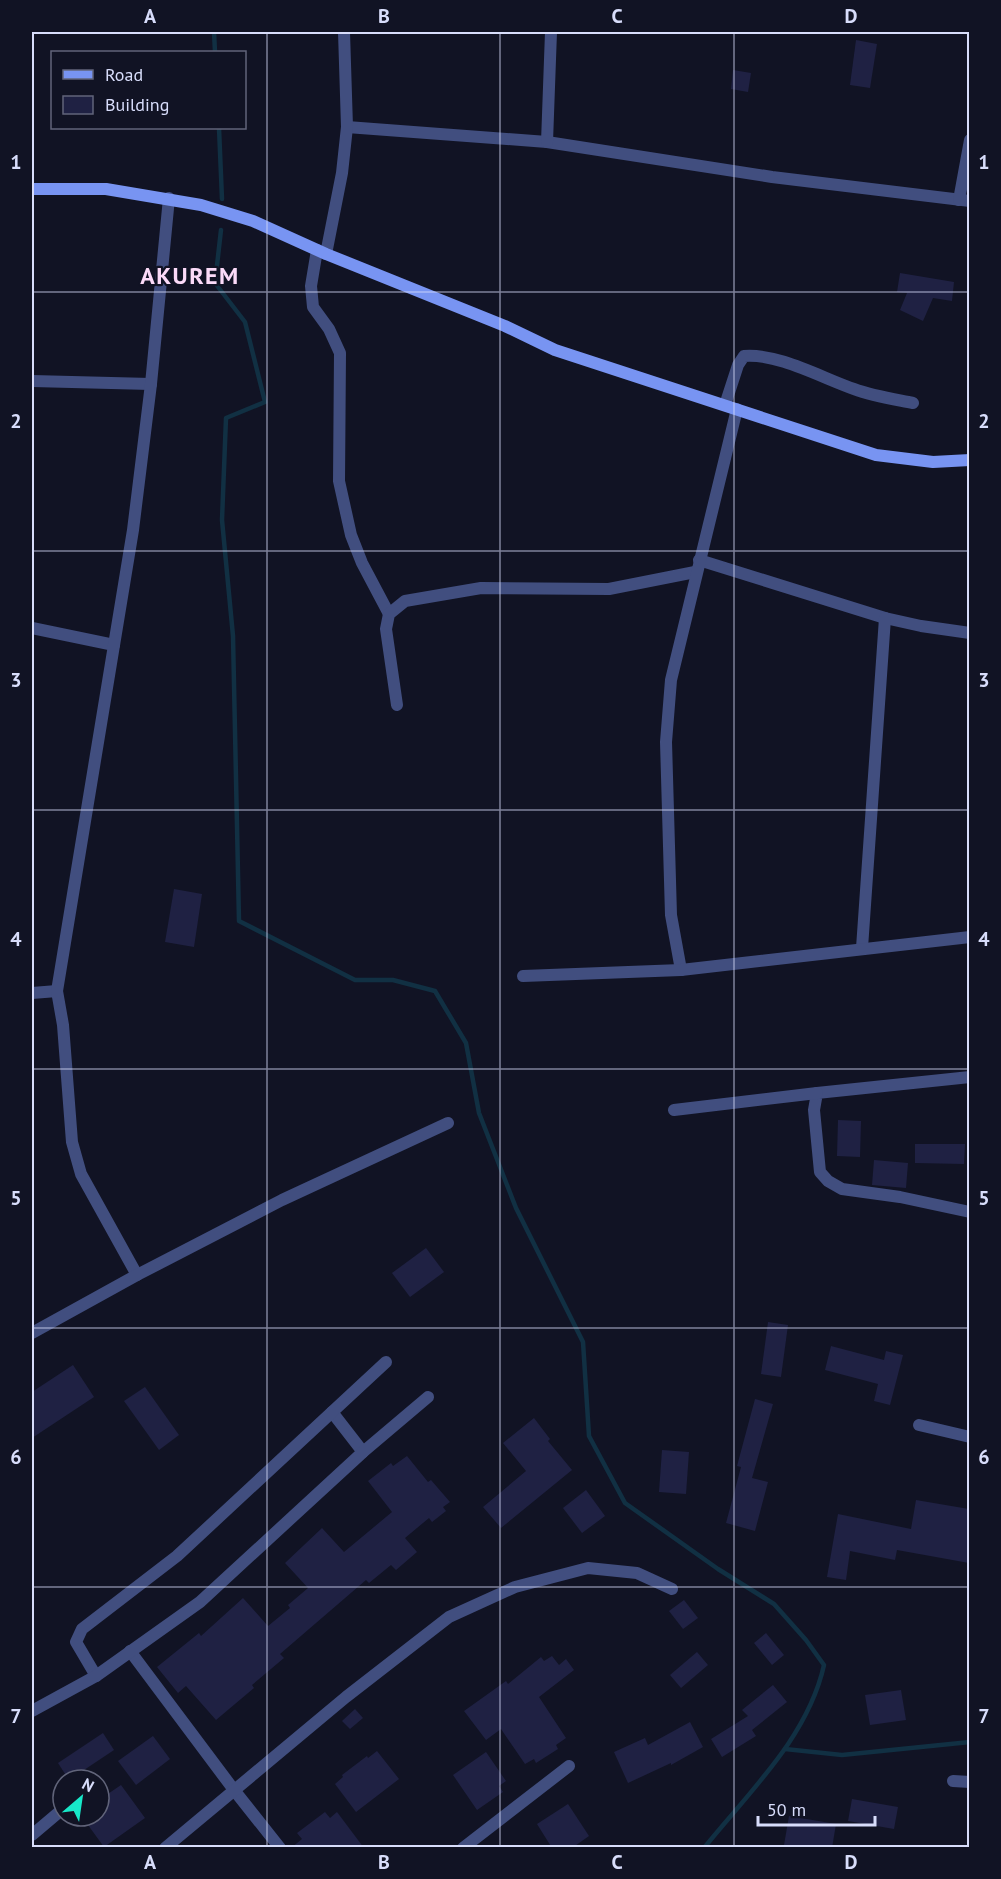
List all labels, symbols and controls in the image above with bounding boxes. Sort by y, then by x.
text: A [144,3,157,29]
text: B [378,3,390,29]
text: C [611,3,623,29]
text: D [845,3,858,29]
legend [51,51,246,129]
text: Road [105,63,143,86]
text: Building [105,93,169,116]
text: 1 [10,149,22,175]
text: 1 [978,149,990,175]
district label: AKUREM [140,260,240,291]
text: 2 [10,408,22,434]
text: 2 [978,408,990,434]
text: 3 [10,667,22,693]
text: 3 [978,667,990,693]
text: 4 [10,926,22,952]
text: 4 [978,926,990,952]
text: 5 [10,1185,22,1211]
text: 5 [978,1185,990,1211]
text: 6 [10,1444,22,1470]
text: 6 [978,1444,990,1470]
text: 7 [10,1703,22,1729]
text: 7 [978,1703,990,1729]
north arrow [51,1768,111,1828]
text: N [79,1774,98,1796]
scale bar [758,1789,875,1827]
text: 50 m [767,1798,806,1821]
text: A [144,1849,157,1875]
text: B [378,1849,390,1875]
text: C [611,1849,623,1875]
text: D [845,1849,858,1875]

